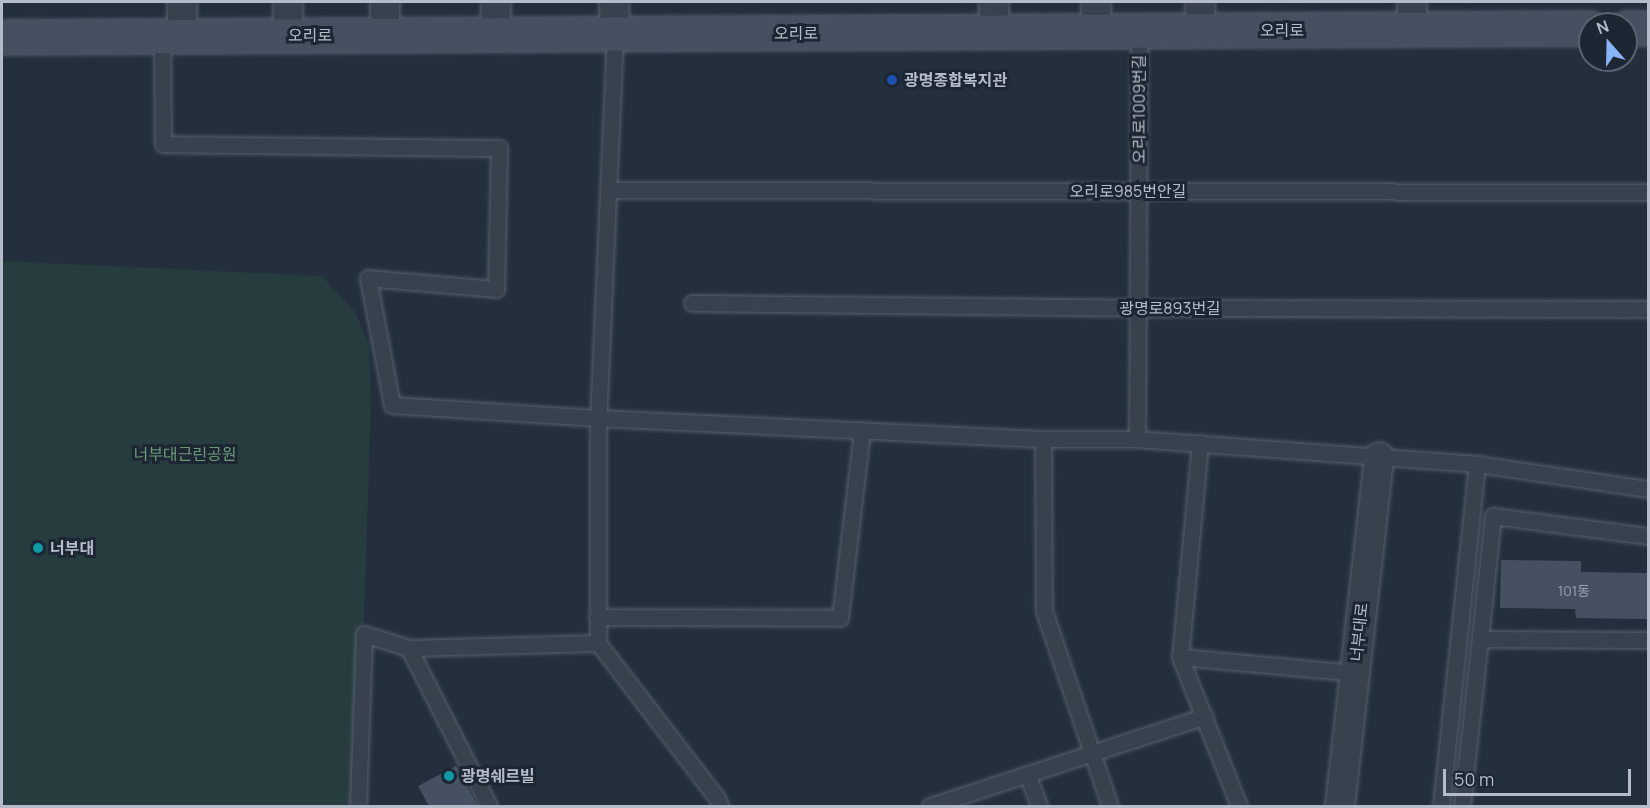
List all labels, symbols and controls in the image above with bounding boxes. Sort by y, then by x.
north arrow [1578,12,1638,72]
text: N [1593,15,1612,39]
street label: 오리로 [1260,20,1304,40]
street label: 오리로 [774,23,818,43]
street label: 오리로 [288,25,332,45]
street label: 오리로1009번길 [1129,54,1149,164]
place label: 광명종합복지관 [904,70,1007,90]
marker: 광명종합복지관 [885,73,899,87]
street label: 오리로985번안길 [1070,181,1186,201]
street label: 광명로893번길 [1119,298,1221,318]
park label: 너부대근린공원 [133,444,237,464]
place label: 너부대 [50,538,94,558]
marker: 너부대 [31,541,45,555]
house number: 101동 [1558,583,1590,599]
street label: 너부대로 [1346,602,1372,662]
scale bar [1446,757,1634,795]
place label: 광명쉐르빌 [461,766,535,786]
text: 50 m [1454,767,1494,791]
marker: 광명쉐르빌 [442,769,456,783]

